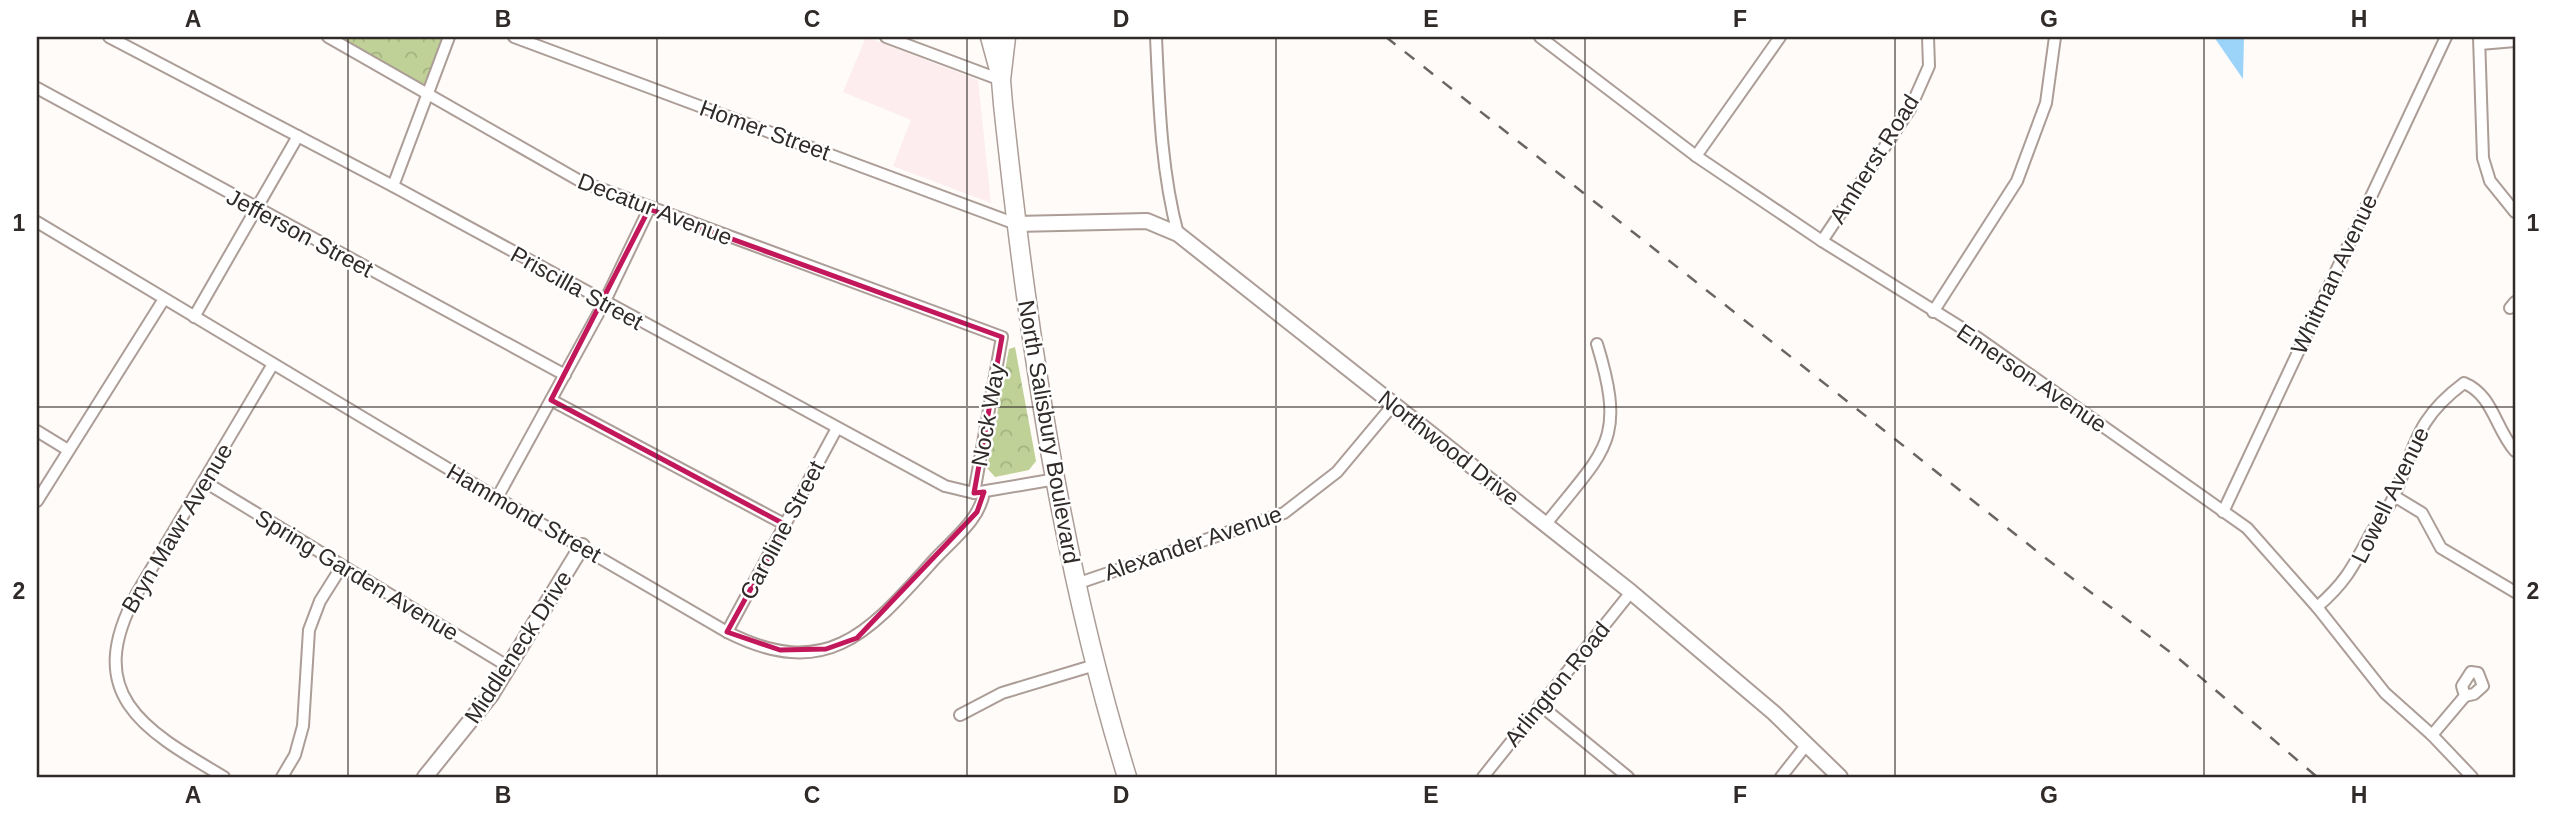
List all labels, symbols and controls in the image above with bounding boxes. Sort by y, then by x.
text: A [185,6,201,32]
text: B [495,6,511,32]
text: C [804,6,820,32]
text: D [1113,6,1129,32]
text: E [1423,6,1439,32]
text: F [1733,6,1747,32]
text: G [2040,6,2058,32]
text: H [2351,6,2367,32]
street label: Amherst Road [1824,90,1924,228]
street label: Homer Street [696,94,834,166]
street label: Decatur Avenue [574,168,736,250]
street label: Jefferson Street [222,184,378,283]
street label: Whitman Avenue [2286,190,2382,358]
text: 1 [13,210,26,236]
text: 1 [2527,210,2540,236]
street label: Priscilla Street [506,241,648,335]
street label: North Salisbury Boulevard [1013,298,1085,566]
street label: Emerson Avenue [1952,318,2112,438]
street label: Nock Way [966,361,1010,468]
street label: Northwood Drive [1374,385,1524,511]
street label: Lowell Avenue [2346,423,2434,567]
street label: Bryn Mawr Avenue [116,439,238,617]
street label: Caroline Street [735,456,830,604]
street label: Hammond Street [442,458,606,568]
street label: Alexander Avenue [1101,500,1285,586]
street label: Spring Garden Avenue [251,504,463,646]
street label: Middleneck Drive [459,566,577,728]
text: 2 [13,578,25,604]
text: 2 [2527,578,2539,604]
street label: Arlington Road [1499,617,1615,751]
text: A [185,782,201,808]
text: B [495,782,511,808]
text: C [804,782,820,808]
text: D [1113,782,1129,808]
text: E [1423,782,1439,808]
text: F [1733,782,1747,808]
text: G [2040,782,2058,808]
text: H [2351,782,2367,808]

